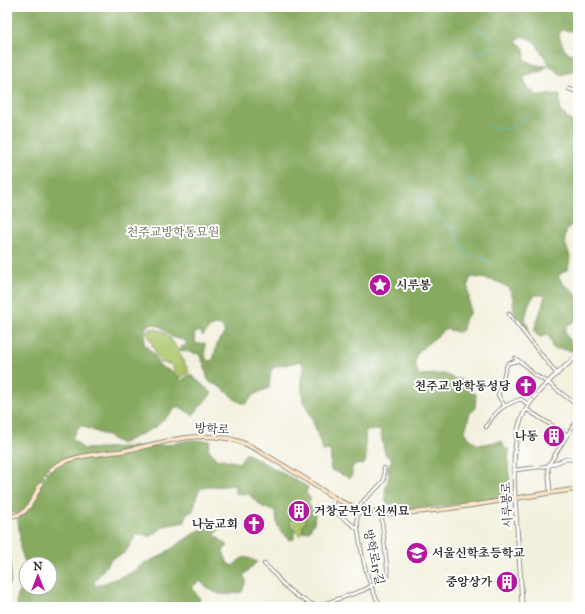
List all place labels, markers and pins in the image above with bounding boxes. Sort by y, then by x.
place icon: 시루봉 [367,272,393,298]
place label: 시루봉 [396,278,431,292]
church icon: 천주교 방학동성당 [513,373,539,399]
place label: 천주교 방학동성당 [415,379,510,393]
building icon: 나동 [541,423,567,449]
place label: 나동 [515,429,538,443]
building icon: 거창군부인 신씨묘 [286,498,312,524]
place label: 거창군부인 신씨묘 [314,504,410,518]
church icon: 나눔교회 [241,511,267,537]
place label: 나눔교회 [192,517,238,531]
school or university icon: 서울신학초등학교 [404,540,430,566]
place label: 서울신학초등학교 [432,546,525,560]
building icon: 중앙상가 [494,569,520,595]
place label: 중앙상가 [446,575,492,589]

